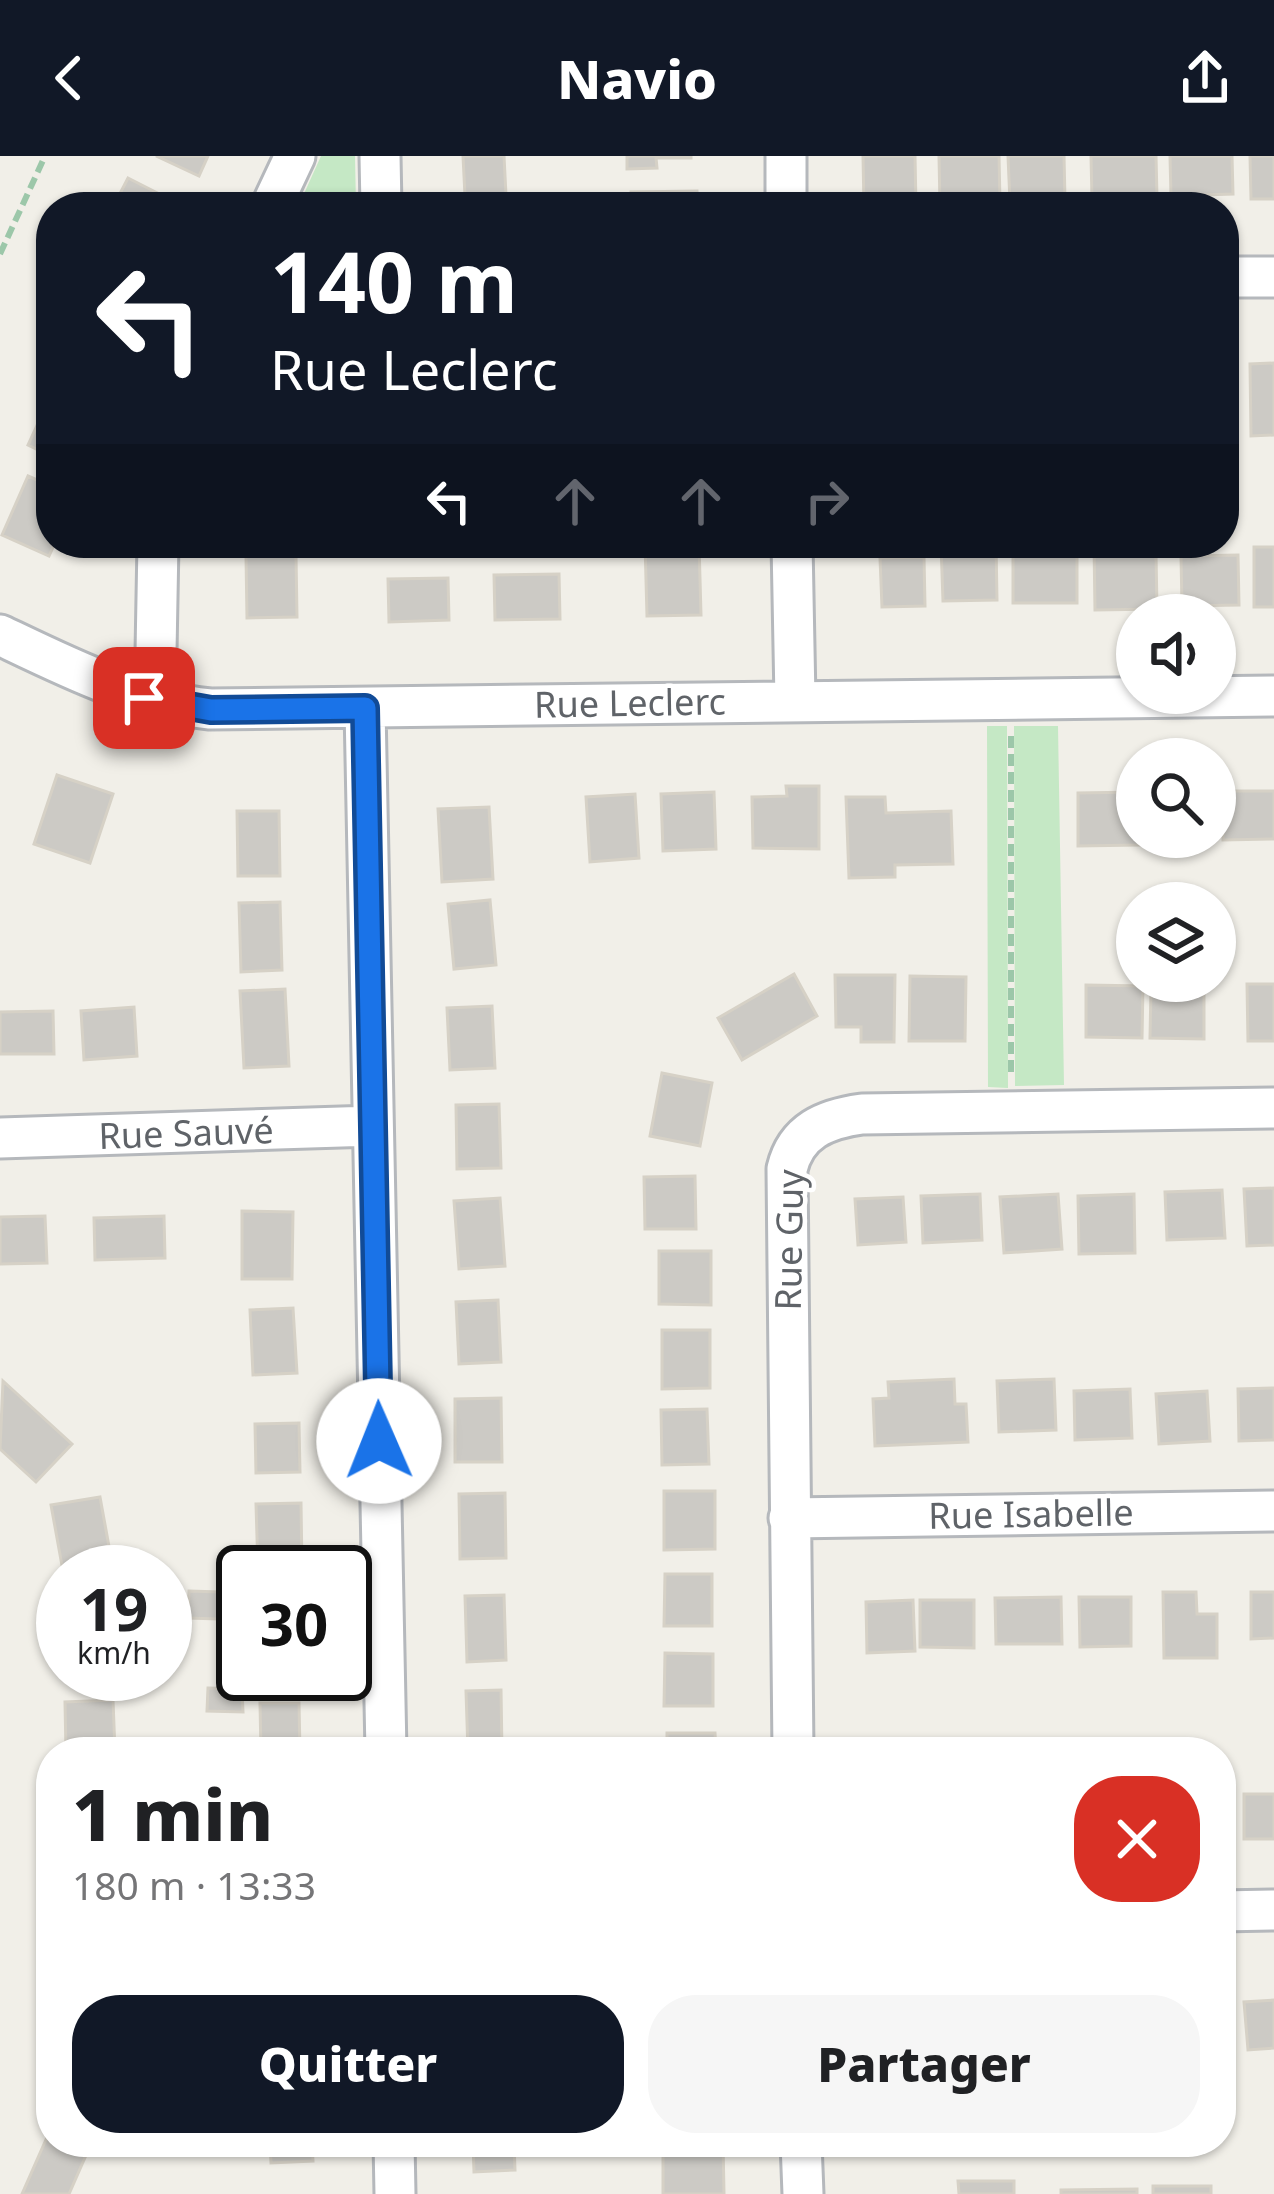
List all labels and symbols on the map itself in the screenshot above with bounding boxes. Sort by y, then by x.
pin [93,647,195,749]
street label: Rue Leclerc [534,676,726,729]
street label: Rue Sauvé [98,1105,274,1160]
street label: Rue Guy [763,1168,814,1311]
position arrow [316,1378,442,1504]
street label: Rue Isabelle [928,1487,1134,1540]
speed limit sign: 30 [216,1545,372,1701]

